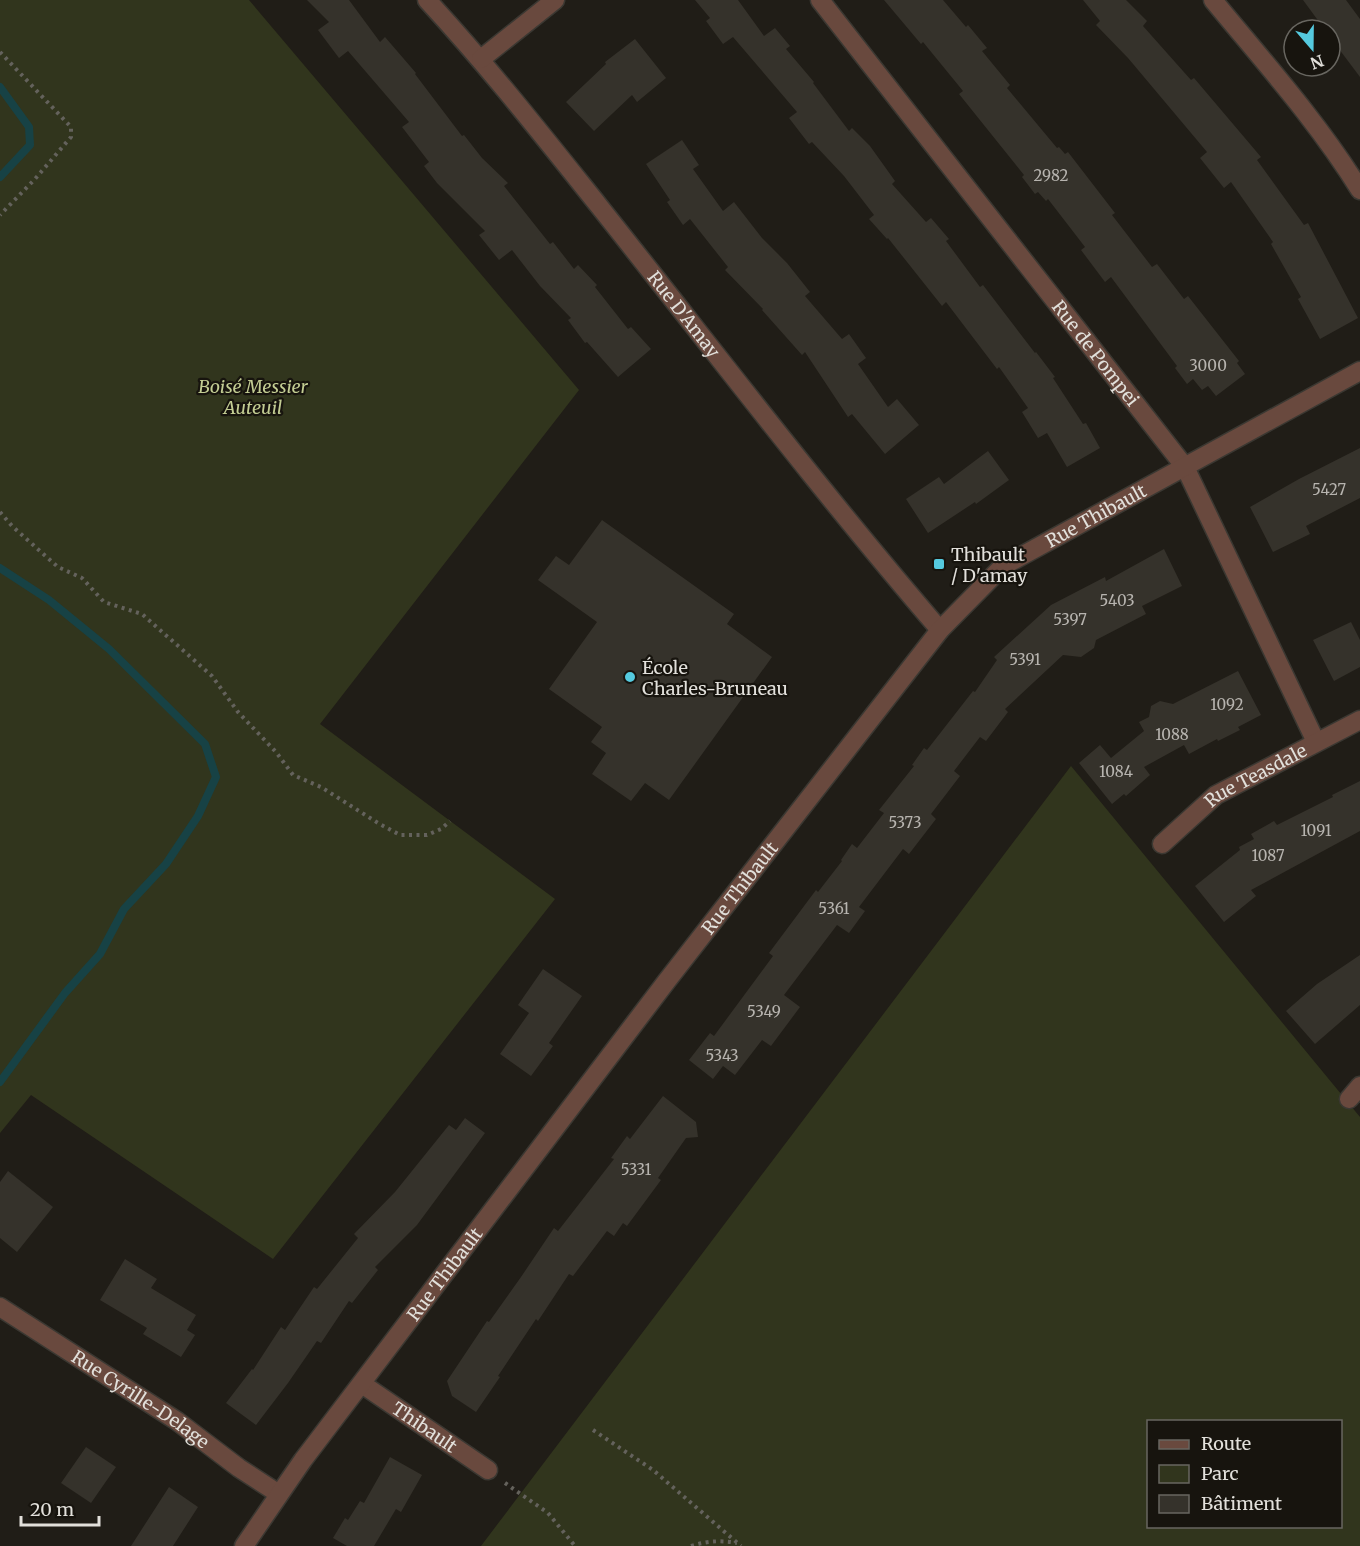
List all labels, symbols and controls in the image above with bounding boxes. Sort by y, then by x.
north arrow [1282,18,1342,78]
text: N [1307,51,1326,74]
house number: 2982 [1034,166,1069,185]
street label: Rue D'Amay [643,266,726,362]
street label: Rue de Pompei [1047,295,1144,411]
house number: 3000 [1189,356,1227,375]
park label: Boisé Messier Auteuil [198,375,308,419]
street label: Rue Thibault [1041,479,1150,552]
house number: 5427 [1312,480,1346,499]
place label: Thibault / D'amay [951,543,1028,587]
marker: Thibault / D'amay [932,557,946,571]
house number: 5403 [1099,591,1135,610]
house number: 5397 [1053,610,1087,629]
house number: 5391 [1009,650,1041,669]
place label: École Charles-Bruneau [642,656,788,700]
marker: École Charles-Bruneau [623,670,637,684]
house number: 1092 [1210,695,1244,714]
house number: 1088 [1155,725,1189,744]
street label: Rue Teasdale [1199,738,1310,812]
house number: 1084 [1099,762,1133,781]
house number: 5373 [889,813,921,832]
house number: 1091 [1300,821,1332,840]
street label: Rue Thibault [696,837,783,939]
house number: 1087 [1252,846,1285,865]
house number: 5361 [818,899,850,918]
house number: 5349 [747,1002,781,1021]
house number: 5343 [706,1046,739,1065]
house number: 5331 [621,1160,652,1179]
street label: Rue Thibault [402,1223,487,1325]
street label: Rue Cyrille-Delage [67,1345,214,1453]
street label: Thibault [388,1396,462,1457]
legend [1147,1420,1342,1528]
text: Route [1201,1432,1251,1455]
text: Parc [1201,1462,1239,1485]
scale bar [21,1489,99,1527]
text: Bâtiment [1201,1492,1282,1515]
text: 20 m [30,1498,74,1521]

